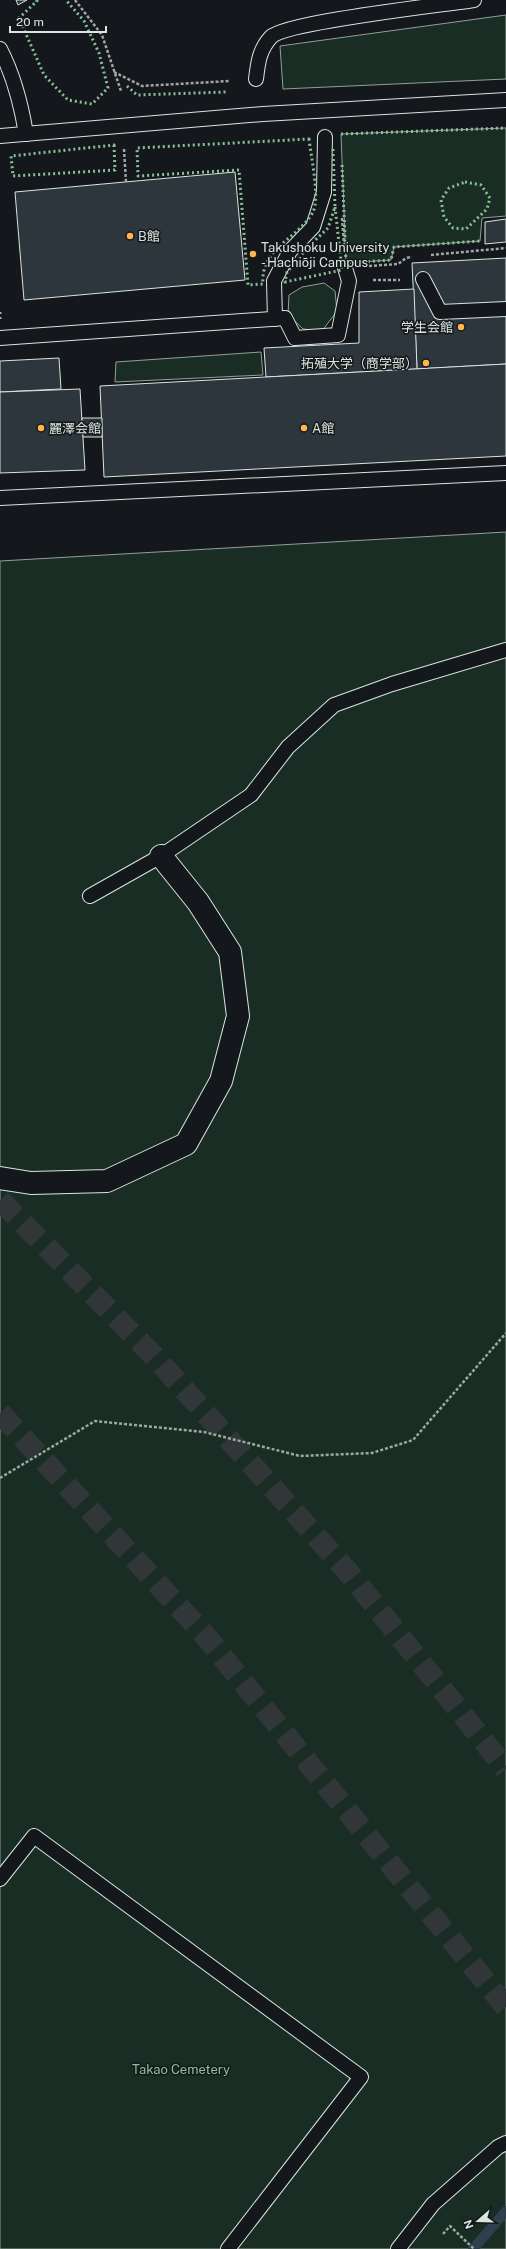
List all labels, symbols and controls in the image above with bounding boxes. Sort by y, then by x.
scale bar [10,8,106,34]
text: 20 m [16,15,44,29]
place label: B館 [138,229,160,244]
marker: B館 [125,231,135,241]
place label: Takushoku University - Hachiōji Campus [261,240,390,270]
marker: Takushoku University - Hachiōji Campus [248,249,258,259]
place label: 学生会館 [401,320,453,335]
marker: 学生会館 [456,322,466,332]
place label: 拓殖大学（商学部） [301,356,418,371]
marker: 拓殖大学（商学部） [421,358,431,368]
place label: 麗澤会館 [49,421,101,436]
place label: A館 [312,421,334,436]
marker: 麗澤会館 [36,423,46,433]
marker: A館 [299,423,309,433]
park label: Takao Cemetery [132,2062,230,2077]
north arrow [458,2201,498,2241]
text: N [461,2218,476,2231]

